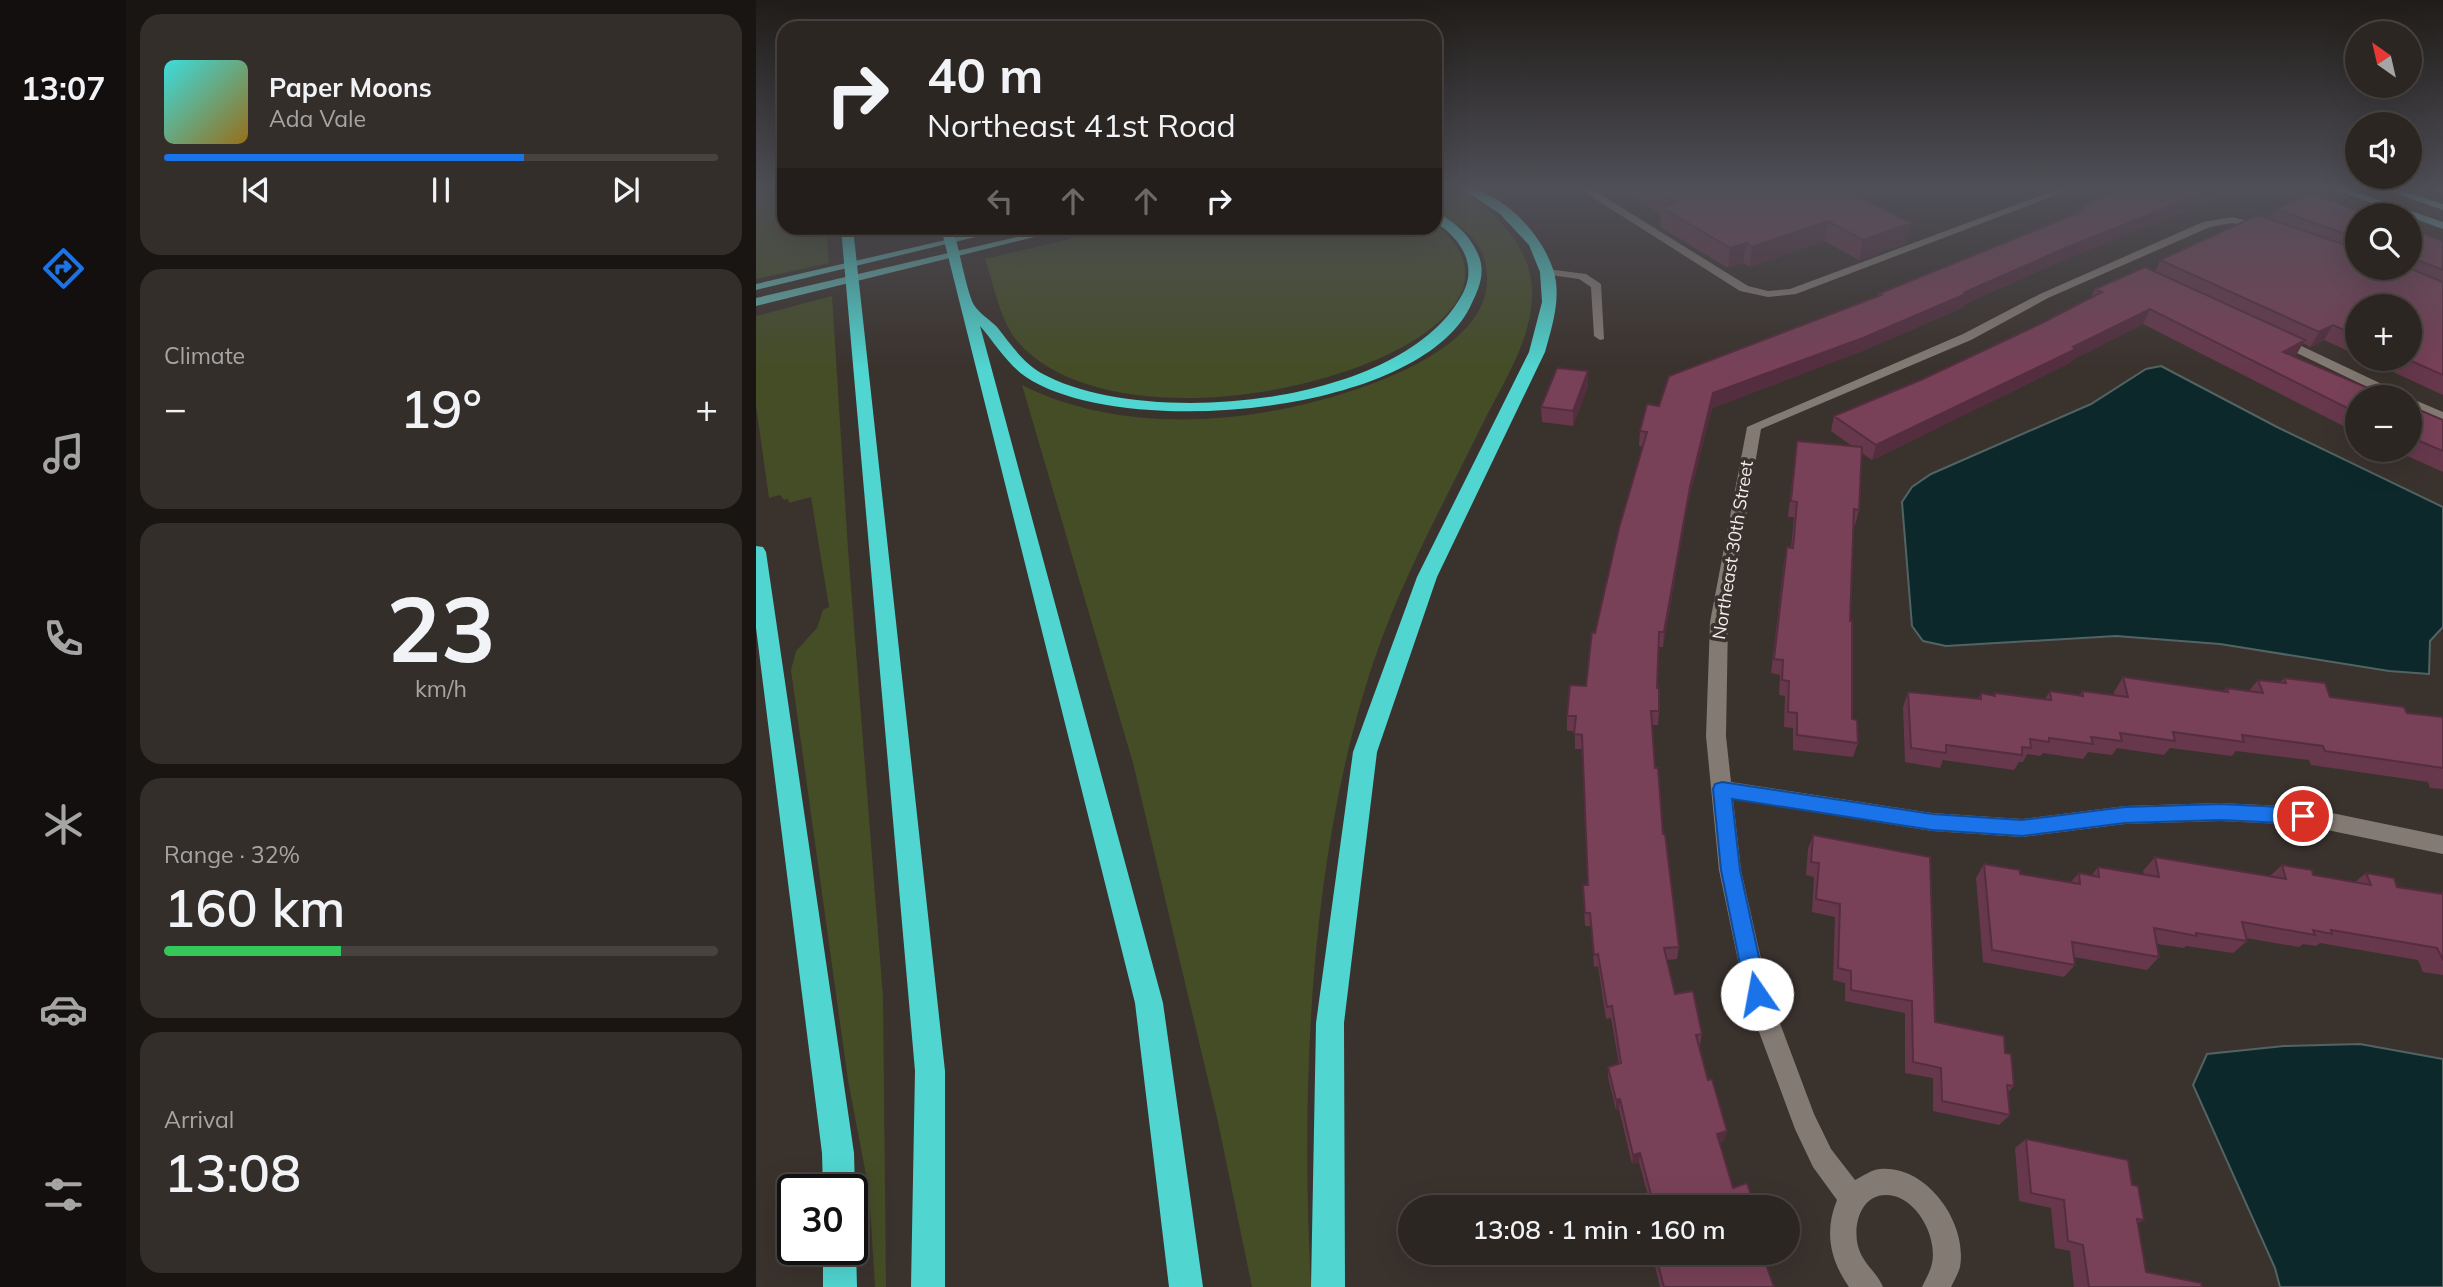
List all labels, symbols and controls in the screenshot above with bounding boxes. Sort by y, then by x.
north arrow [2345,21,2422,98]
map controls [2345,21,2422,462]
text: 40 m [927,44,1043,105]
icon: right [812,49,903,140]
text: 13:07 [21,68,105,108]
text: Paper Moons [269,71,432,104]
text: Ada Vale [269,104,366,133]
text: Northeast 41st Road [927,105,1236,145]
button: sound [2345,112,2422,189]
icon: previous [237,171,275,209]
icon: pause [422,171,460,209]
icon: next [607,171,645,209]
icon: left [981,182,1019,220]
icon: ahead [1054,182,1092,220]
icon: ahead [1127,182,1165,220]
icon: right [1200,182,1238,220]
button: search [2345,203,2422,280]
icon: directions [39,244,88,293]
button: + [2345,294,2422,371]
text: Climate [164,341,245,370]
text: 19° [400,376,482,441]
text: − [164,384,187,432]
text: + [695,384,718,432]
button: − [2345,385,2422,462]
icon: music [39,429,88,478]
street label: Northeast 30th Street [1707,459,1758,641]
text: 23 [386,571,496,685]
icon: phone [39,614,88,663]
text: km/h [415,674,467,703]
pin [2273,786,2333,846]
icon: arrive [2284,797,2322,835]
icon: climate [39,800,88,849]
text: Range · 32% [164,840,300,869]
text: 160 km [164,875,345,940]
position arrow [1720,957,1794,1031]
icon: car [39,985,88,1034]
text: Arrival [164,1105,234,1134]
text: 13:08 [164,1140,301,1205]
icon: filters [39,1170,88,1219]
speed limit sign: 30 [777,1174,868,1265]
text: 13:08 · 1 min · 160 m [1472,1213,1726,1246]

